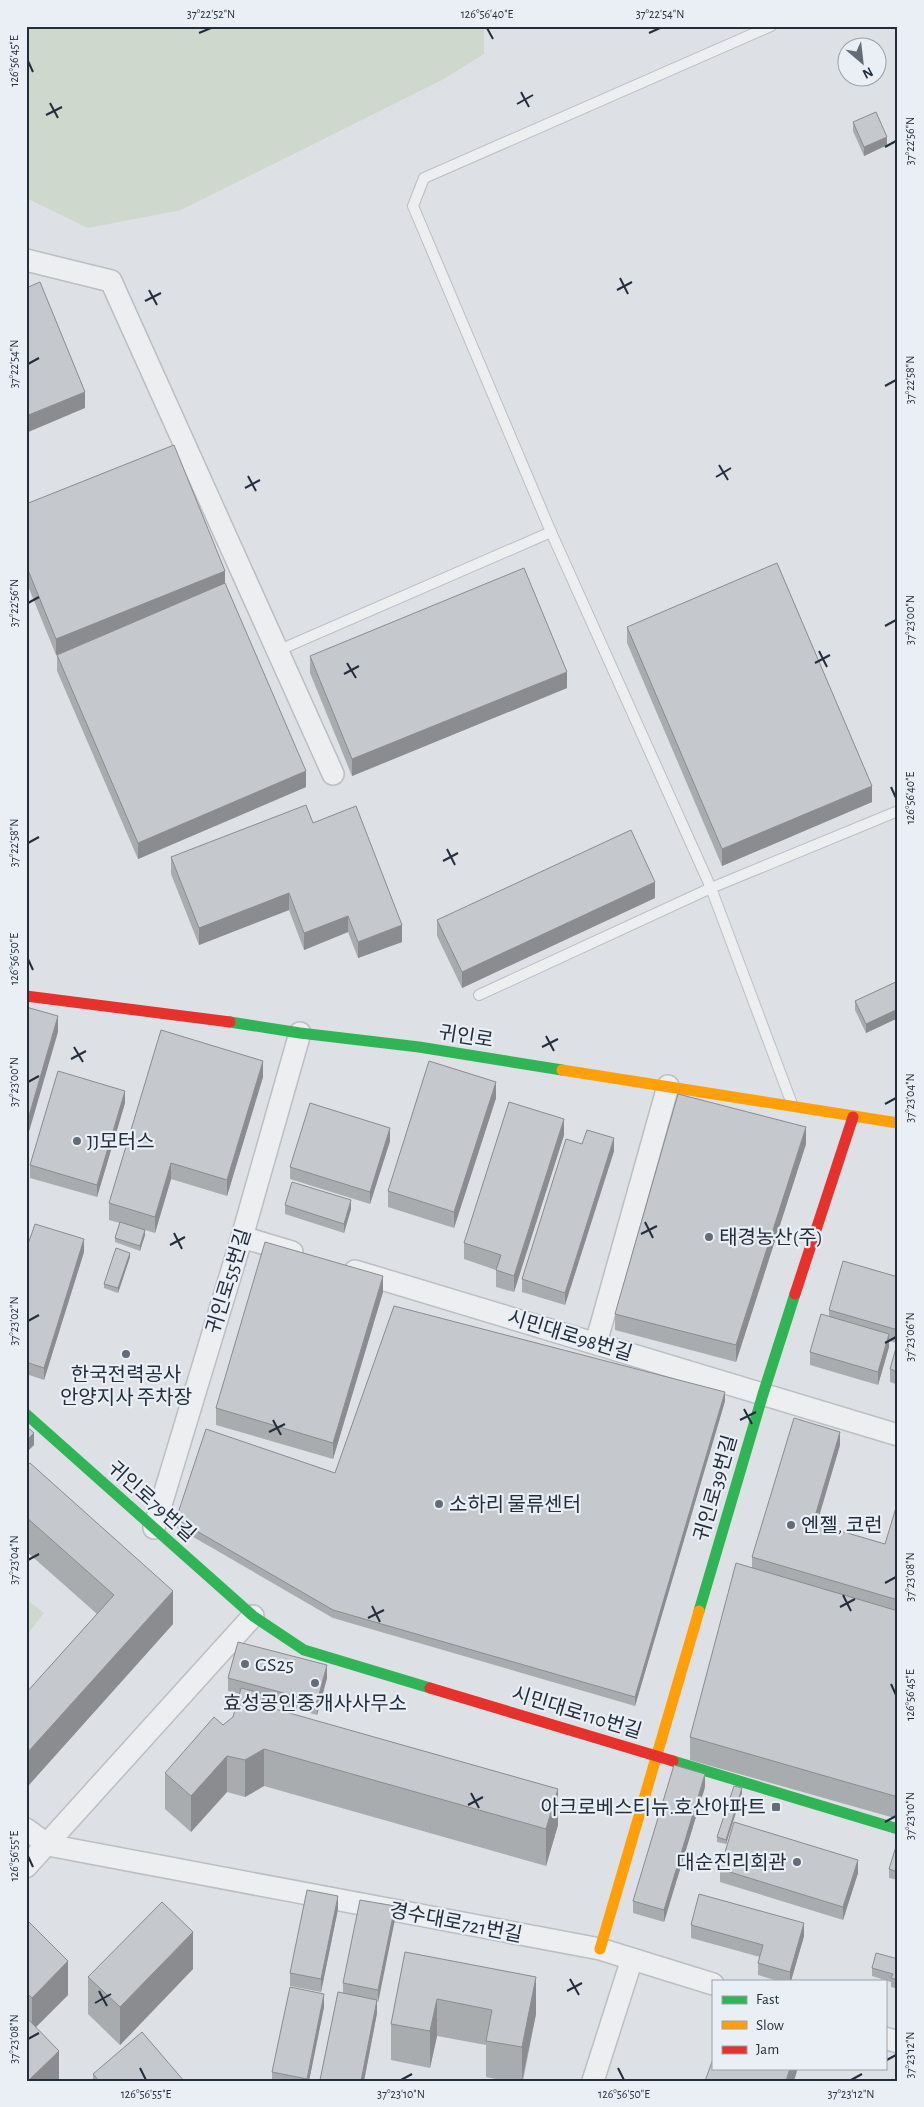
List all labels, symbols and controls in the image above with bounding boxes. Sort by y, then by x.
text: 37°22'52"N [187,8,235,20]
text: 126°56'40"E [461,8,514,20]
text: 37°22'54"N [636,8,684,20]
text: 126°56'45"E [8,35,20,87]
north arrow [836,38,886,88]
text: N [860,64,875,81]
text: 37°22'56"N [904,117,916,165]
text: 37°22'54"N [8,340,20,388]
text: 37°22'58"N [904,356,916,404]
text: 37°22'56"N [8,579,20,627]
text: 37°23'00"N [904,595,916,645]
text: 126°56'40"E [904,771,916,824]
text: 37°22'58"N [8,819,20,867]
text: 126°56'50"E [8,933,20,985]
street label: 귀인로 [437,1022,495,1051]
text: 37°23'00"N [8,1057,20,1107]
text: 37°23'04"N [904,1073,916,1123]
place label: JJ모터스 [87,1131,155,1152]
marker: JJ모터스 [71,1135,83,1147]
street label: 귀인로55번길 [203,1226,254,1336]
place label: 태경농산(주) [719,1227,823,1248]
marker: 태경농산(주) [703,1231,715,1243]
text: 37°23'02"N [8,1296,20,1346]
street label: 시민대로98번길 [505,1307,635,1364]
text: 37°23'06"N [904,1312,916,1362]
marker: 한국전력공사 안양지사 주차장 [120,1348,132,1360]
place label: 한국전력공사 안양지사 주차장 [60,1364,192,1408]
street label: 귀인로39번길 [690,1433,741,1544]
street label: 귀인로79번길 [104,1457,199,1546]
place label: 소하리 물류센터 [449,1494,581,1515]
marker: 소하리 물류센터 [433,1498,445,1510]
place label: 엔젤, 코런 [801,1515,882,1536]
marker: 엔젤, 코런 [785,1519,797,1531]
text: 37°23'04"N [8,1535,20,1585]
text: 37°23'08"N [904,1552,916,1602]
place label: GS25 [255,1655,294,1675]
marker: GS25 [239,1658,251,1670]
text: 126°56'45"E [904,1669,916,1721]
marker: 효성공인중개사사무소 [309,1677,321,1689]
street label: 시민대로110번길 [509,1683,644,1742]
place label: 효성공인중개사사무소 [223,1693,407,1714]
text: 37°23'10"N [904,1792,916,1840]
place label: 아크로베스티뉴.호산아파트 [541,1797,766,1818]
marker: 아크로베스티뉴.호산아파트 [770,1801,782,1813]
text: 126°56'55"E [8,1831,20,1881]
place label: 대순진리회관 [677,1852,787,1873]
marker: 대순진리회관 [791,1856,803,1868]
street label: 경수대로721번길 [388,1899,524,1946]
legend [712,1980,886,2070]
text: Fast [756,1992,780,2007]
text: 37°23'08"N [8,2014,20,2064]
text: Slow [756,2018,784,2033]
text: 37°23'12"N [904,2031,916,2079]
text: Jam [756,2042,779,2057]
text: 126°56'55"E [121,2088,171,2100]
text: 37°23'10"N [377,2088,425,2100]
text: 126°56'50"E [598,2088,650,2100]
text: 37°23'12"N [827,2088,875,2100]

